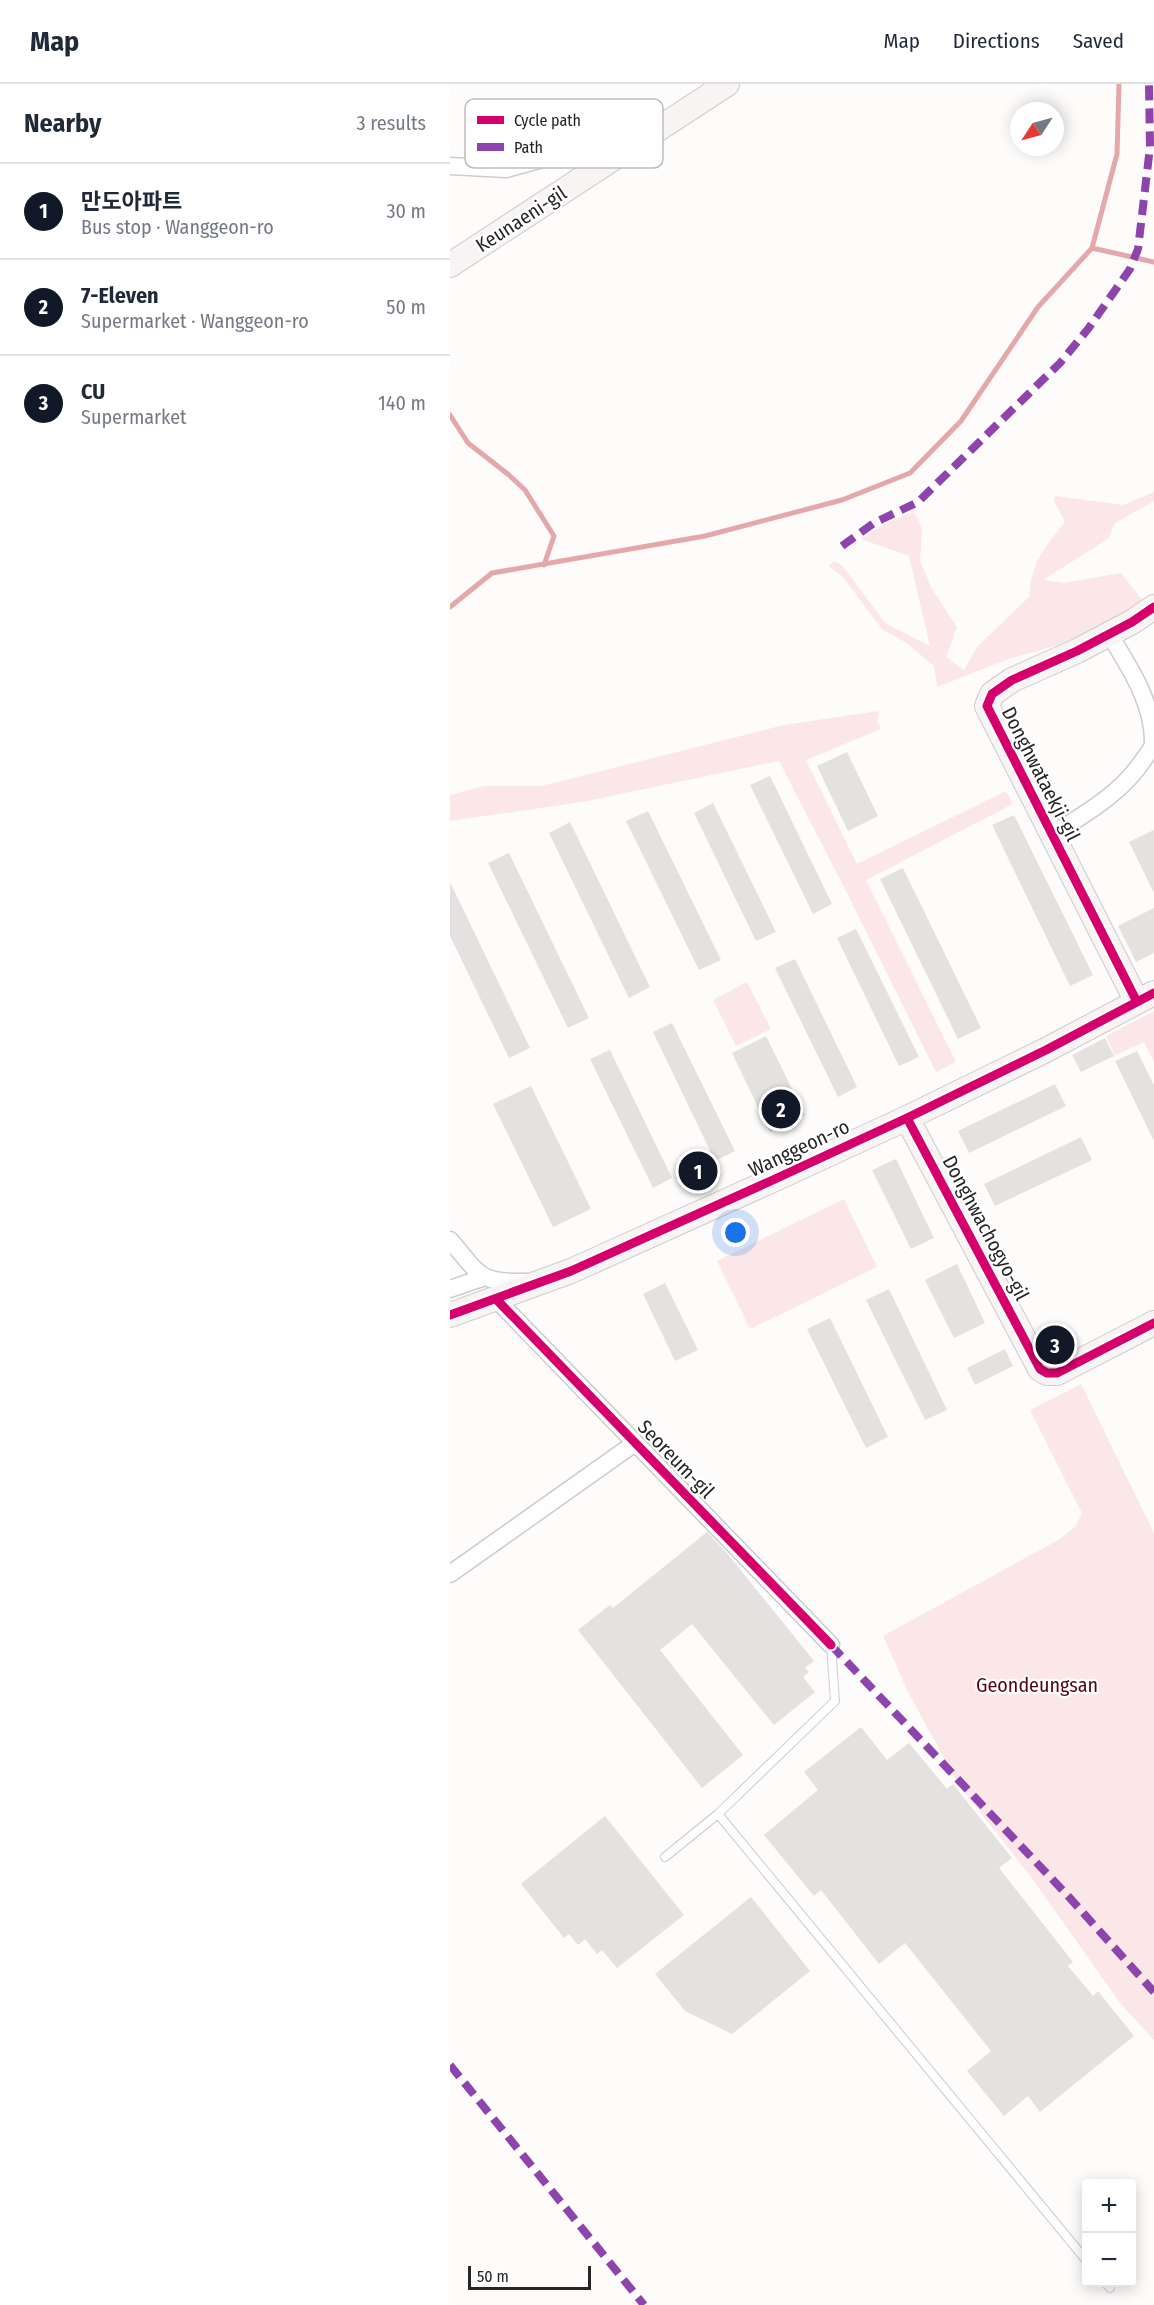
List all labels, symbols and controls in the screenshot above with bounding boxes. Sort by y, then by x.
text: Map [30,25,79,58]
text: Map [883,28,920,54]
text: Directions [953,28,1040,54]
text: Saved [1073,28,1124,54]
legend [465,99,663,168]
north arrow [1010,102,1064,156]
text: Nearby [24,108,101,139]
text: 3 results [357,111,426,135]
text: Cycle path [514,111,581,130]
text: Path [514,138,543,157]
street label: Keunaeni-gil [471,181,571,257]
text: 만도아파트 [81,188,182,215]
text: 1 [39,199,48,223]
text: 30 m [386,199,426,223]
text: Bus stop · Wanggeon-ro [81,215,274,239]
text: 7-Eleven [81,282,159,309]
text: 2 [39,295,48,319]
text: 50 m [386,295,426,319]
text: Supermarket · Wanggeon-ro [81,309,309,333]
text: CU [81,378,105,405]
text: 3 [39,391,48,415]
text: 140 m [378,391,426,415]
text: Supermarket [81,405,187,429]
street label: Donghwataekji-gil [997,703,1085,845]
pin: 2 [762,1086,800,1132]
street label: Wanggeon-ro [745,1114,853,1182]
pin: 1 [678,1148,718,1194]
street label: Donghwachogyo-gil [938,1151,1034,1305]
your location [721,1218,750,1247]
pin: 3 [1036,1322,1074,1368]
street label: Seoreum-gil [633,1415,719,1503]
park label: Geondeungsan [976,1673,1098,1697]
map controls [1082,2179,1136,2287]
button: + [1082,2179,1136,2233]
button: − [1082,2233,1136,2287]
scale bar [468,2263,591,2290]
text: 50 m [477,2267,509,2286]

